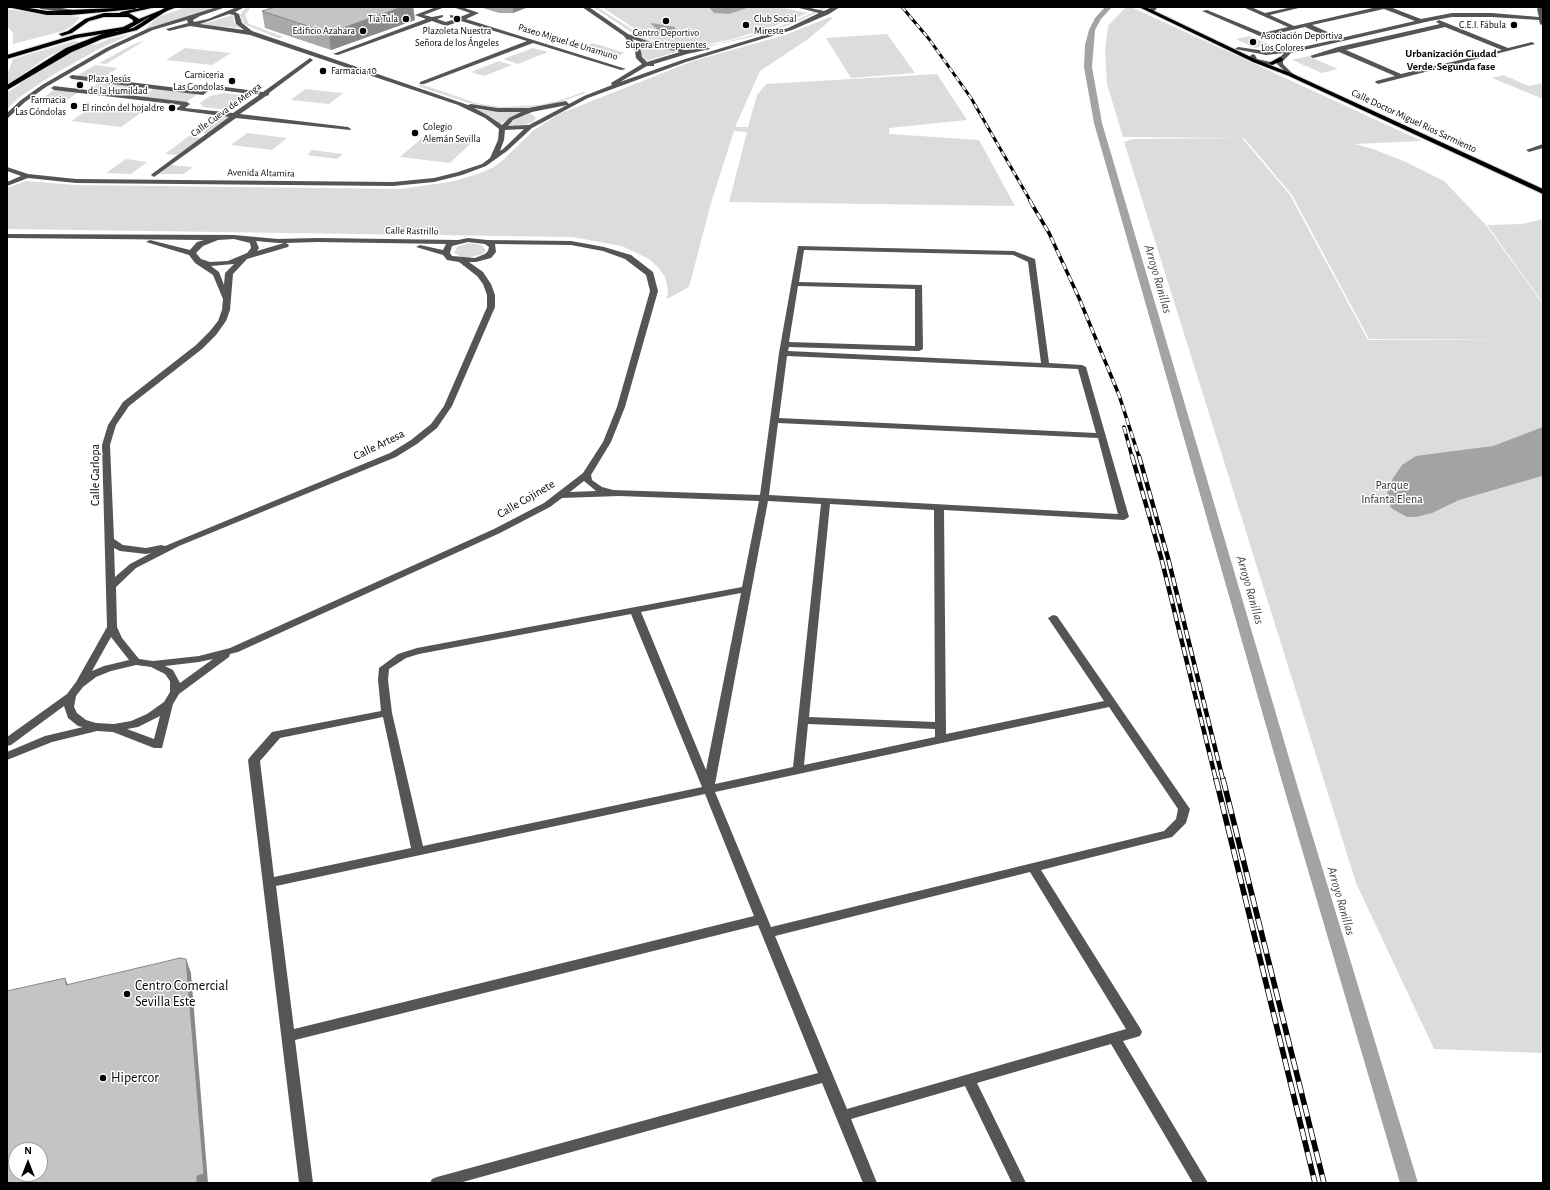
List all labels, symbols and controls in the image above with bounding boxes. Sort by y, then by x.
place label: Tía Tula [368,13,398,25]
place label: Club Social Mireste [754,13,796,36]
marker: Tía Tula [401,14,411,24]
marker: Plazoleta Nuestra Señora de los Ángeles [452,14,462,24]
marker: Centro Deportivo Supera Entrepuentes [661,16,671,26]
place label: C.E.I. Fábula [1459,19,1506,31]
marker: Club Social Mireste [741,20,751,30]
marker: C.E.I. Fábula [1509,20,1519,30]
street label: Paseo Miguel de Unamuno [517,21,619,63]
place label: Edificio Azahara [292,25,355,37]
place label: Plazoleta Nuestra Señora de los Ángeles [415,25,499,48]
marker: Edificio Azahara [358,26,368,36]
place label: Centro Deportivo Supera Entrepuentes [625,27,707,50]
place label: Asociación Deportiva Los Colores [1261,30,1343,54]
marker: Asociación Deportiva Los Colores [1248,37,1258,47]
district label: Urbanización Ciudad Verde. Segunda fase [1405,47,1497,73]
place label: Farmacia 10 [331,65,377,77]
marker: Farmacia 10 [318,66,328,76]
place label: Carniceria Las Gondolas [173,69,224,92]
place label: Plaza Jesús de la Humildad [88,73,148,96]
marker: Carniceria Las Gondolas [227,76,237,86]
marker: Plaza Jesús de la Humildad [75,80,85,90]
street label: Calle Cueva de Menga [188,80,264,140]
street label: Calle Doctor Miguel Rios Sarmiento [1350,87,1478,155]
place label: Farmacia Las Góndolas [15,94,66,118]
marker: Farmacia Las Góndolas [69,101,79,111]
place label: El rincón del hojaldre [82,102,164,114]
marker: El rincón del hojaldre [167,103,177,113]
place label: Colegio Alemán Sevilla [423,121,481,144]
marker: Colegio Alemán Sevilla [410,128,420,138]
street label: Avenida Altamira [227,166,295,180]
street label: Calle Rastrillo [385,225,439,237]
water label: Arroyo Ranillas [1141,243,1175,315]
street label: Calle Artesa [351,426,407,464]
street label: Calle Garlopa [88,444,102,506]
street label: Calle Cojinete [495,477,557,521]
park label: Parque Infanta Elena [1361,478,1423,506]
water label: Arroyo Ranillas [1233,554,1267,626]
water label: Arroyo Ranillas [1324,865,1358,937]
place label: Centro Comercial Sevilla Este [135,978,228,1010]
marker: Centro Comercial Sevilla Este [122,989,132,999]
place label: Hipercor [111,1070,159,1086]
marker: Hipercor [98,1073,108,1083]
north arrow [8,1142,48,1182]
text: N [24,1145,32,1156]

